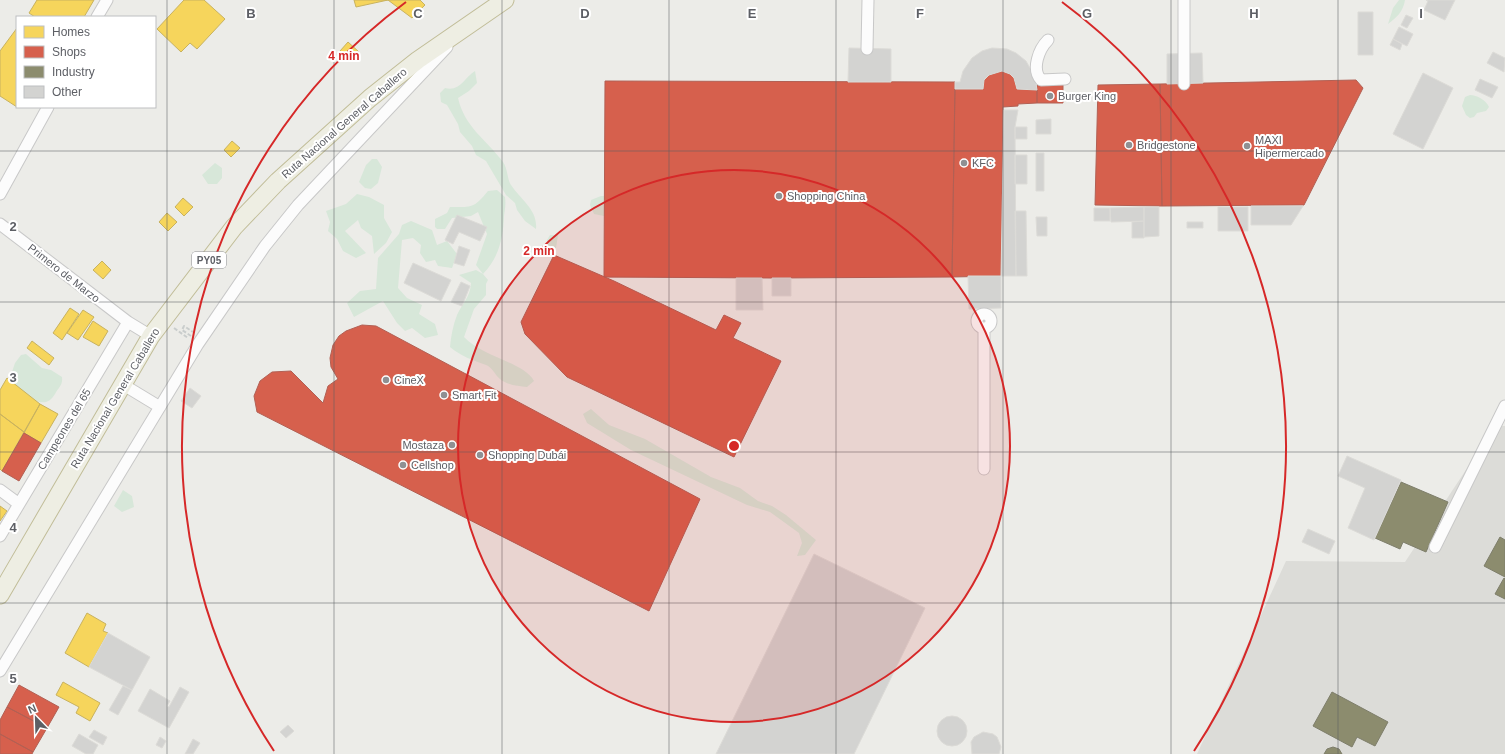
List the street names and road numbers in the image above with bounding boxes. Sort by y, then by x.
street label: Ruta Nacional General Caballero [279,66,409,180]
street label: Primero de Marzo [26,241,102,305]
road number: PY05 [192,252,226,268]
street label: Ruta Nacional General Caballero [68,326,162,470]
street label: Campeones del 65 [35,386,93,472]

